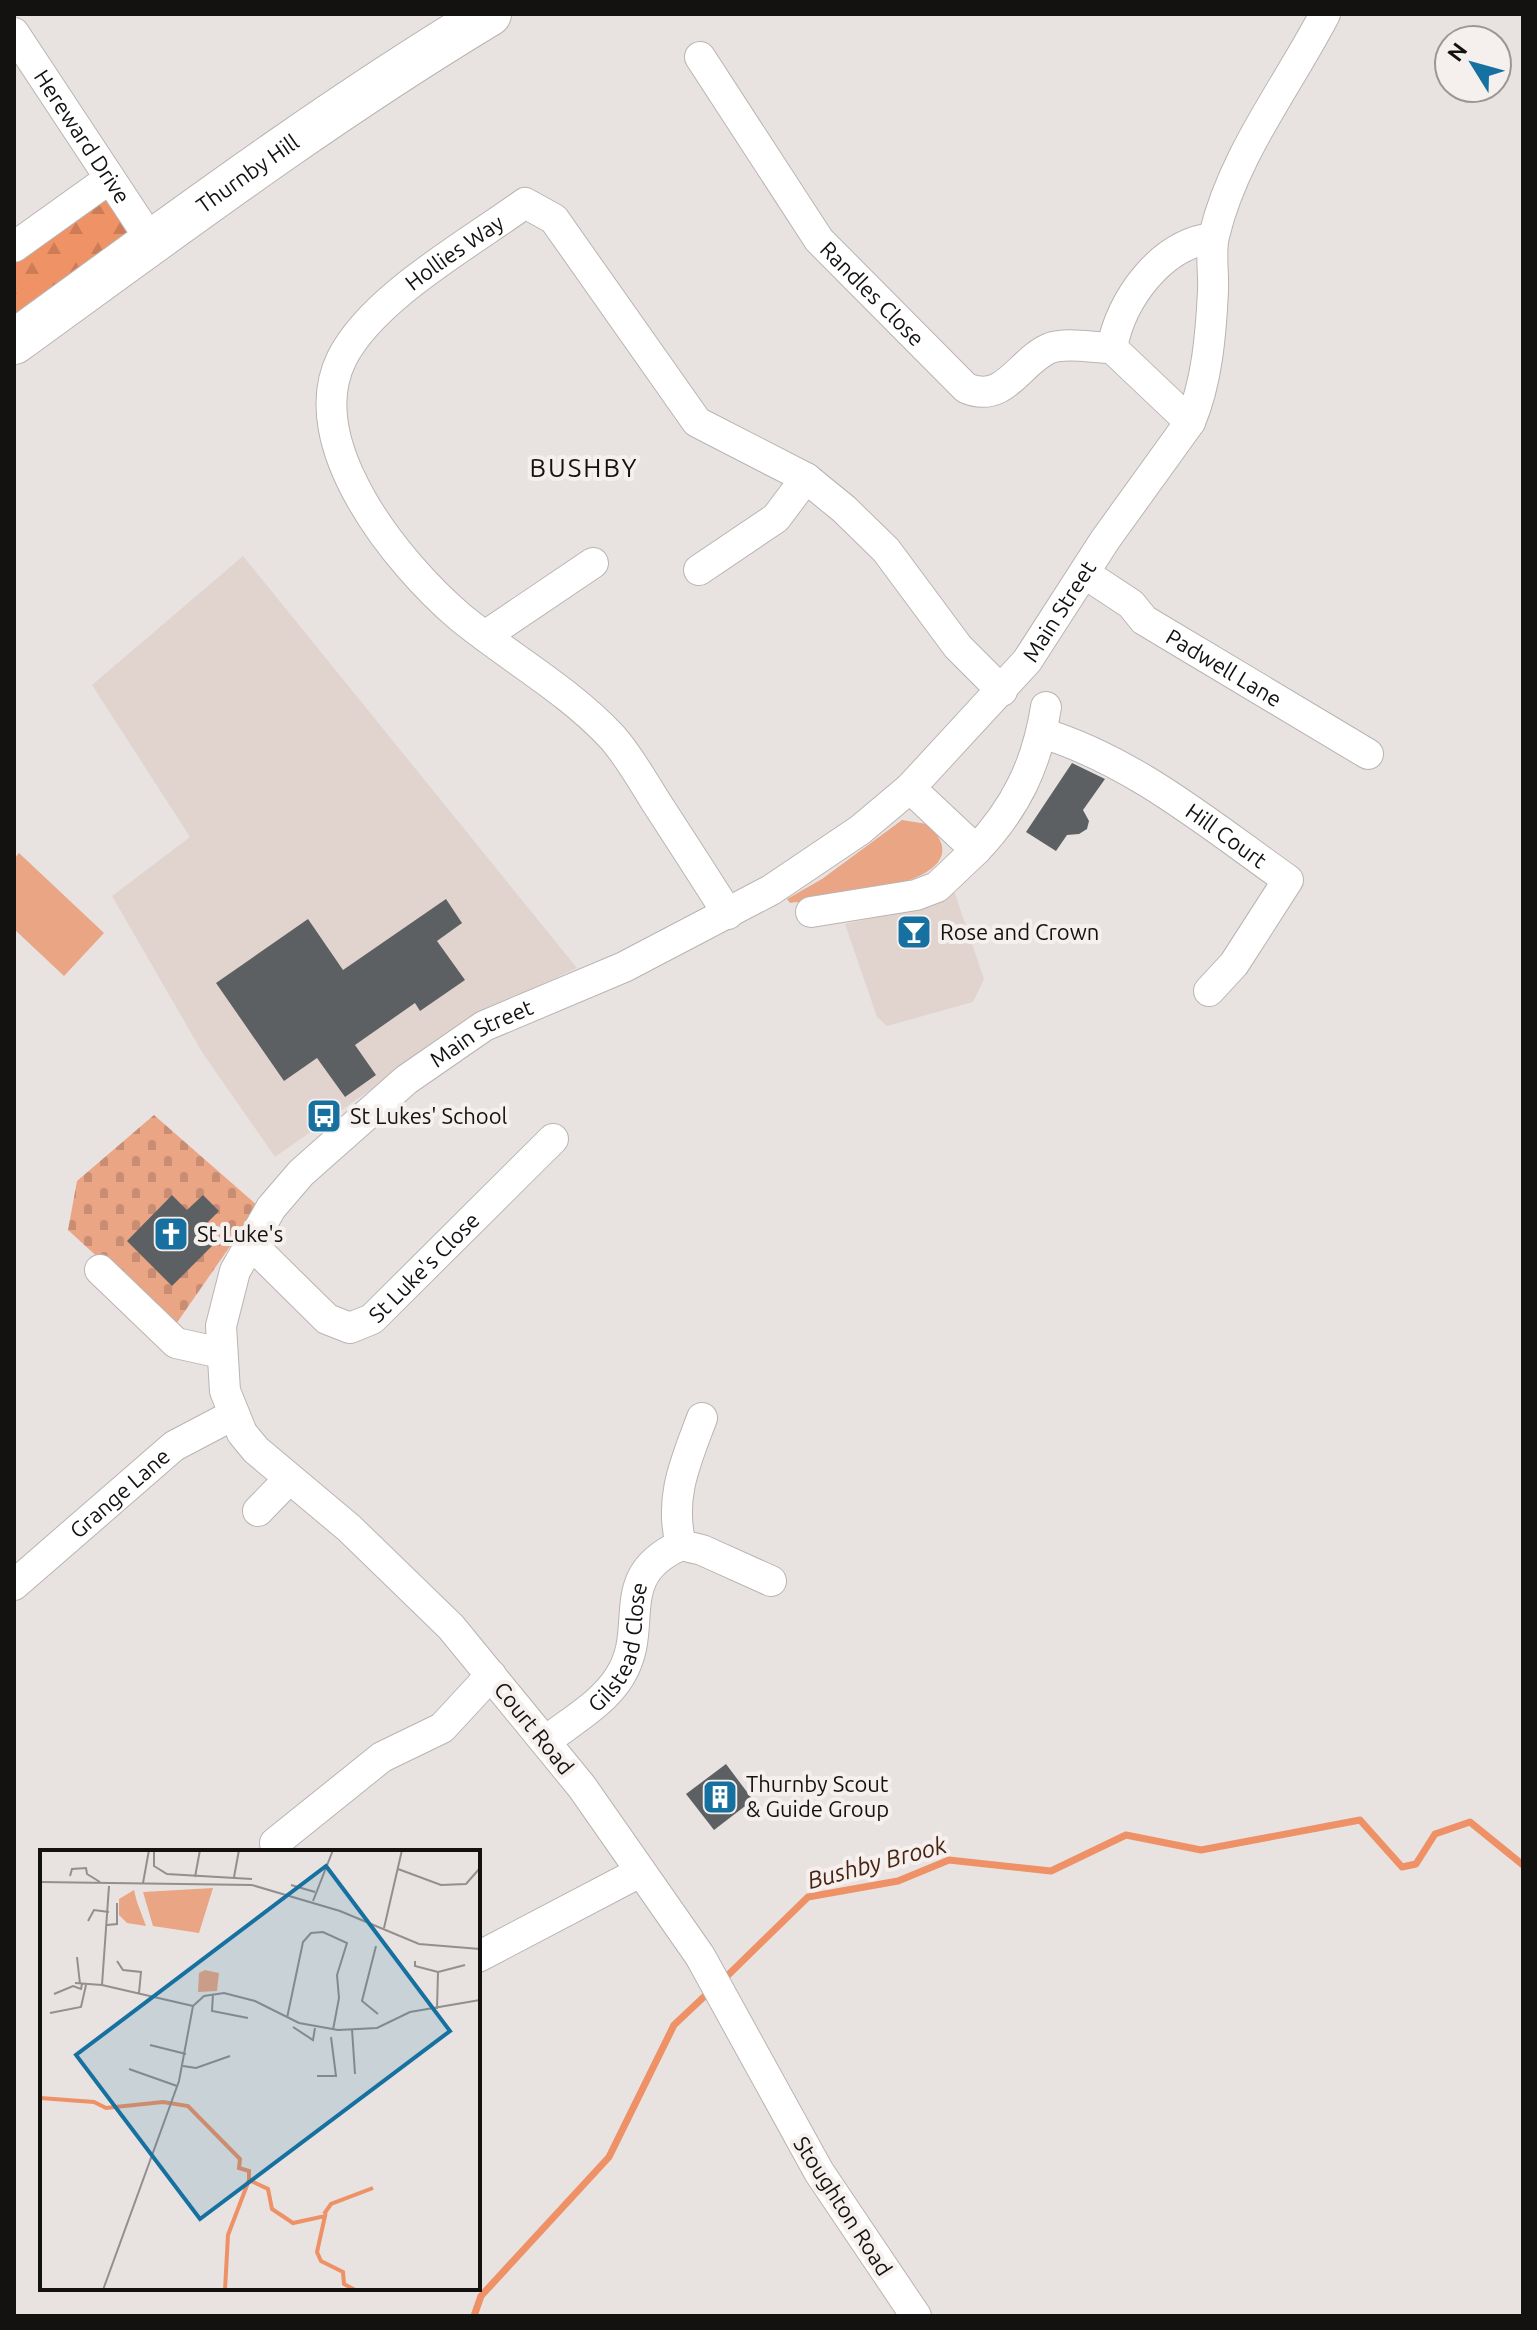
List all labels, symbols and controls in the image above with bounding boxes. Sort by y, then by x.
north arrow [1433,24,1513,104]
text: N [1442,38,1472,66]
street label: Hereward Drive [30,65,136,208]
street label: Thurnby Hill [191,128,303,218]
street label: Hollies Way [400,209,508,295]
street label: Randles Close [816,236,930,351]
district label: BUSHBY [529,453,639,482]
street label: Main Street [1017,556,1100,666]
street label: Padwell Lane [1162,623,1286,712]
street label: Hill Court [1182,798,1272,873]
bar icon: Rose and Crown [895,913,933,951]
place label: Rose and Crown [940,919,1099,944]
street label: Main Street [425,994,537,1072]
bus stop icon: St Lukes' School [305,1097,343,1135]
place label: St Lukes' School [350,1103,508,1128]
street label: St Luke's Close [363,1207,484,1327]
church icon: St Luke's [152,1215,190,1253]
place label: St Luke's [197,1221,283,1246]
street label: Grange Lane [64,1443,174,1543]
street label: Gilstead Close [583,1579,652,1716]
street label: Court Road [490,1676,579,1779]
place label: Thurnby Scout & Guide Group [746,1771,889,1821]
building icon: Thurnby Scout & Guide Group [701,1778,739,1816]
water label: Bushby Brook [804,1831,950,1894]
inset map [40,1850,480,2290]
street label: Stoughton Road [789,2132,898,2280]

